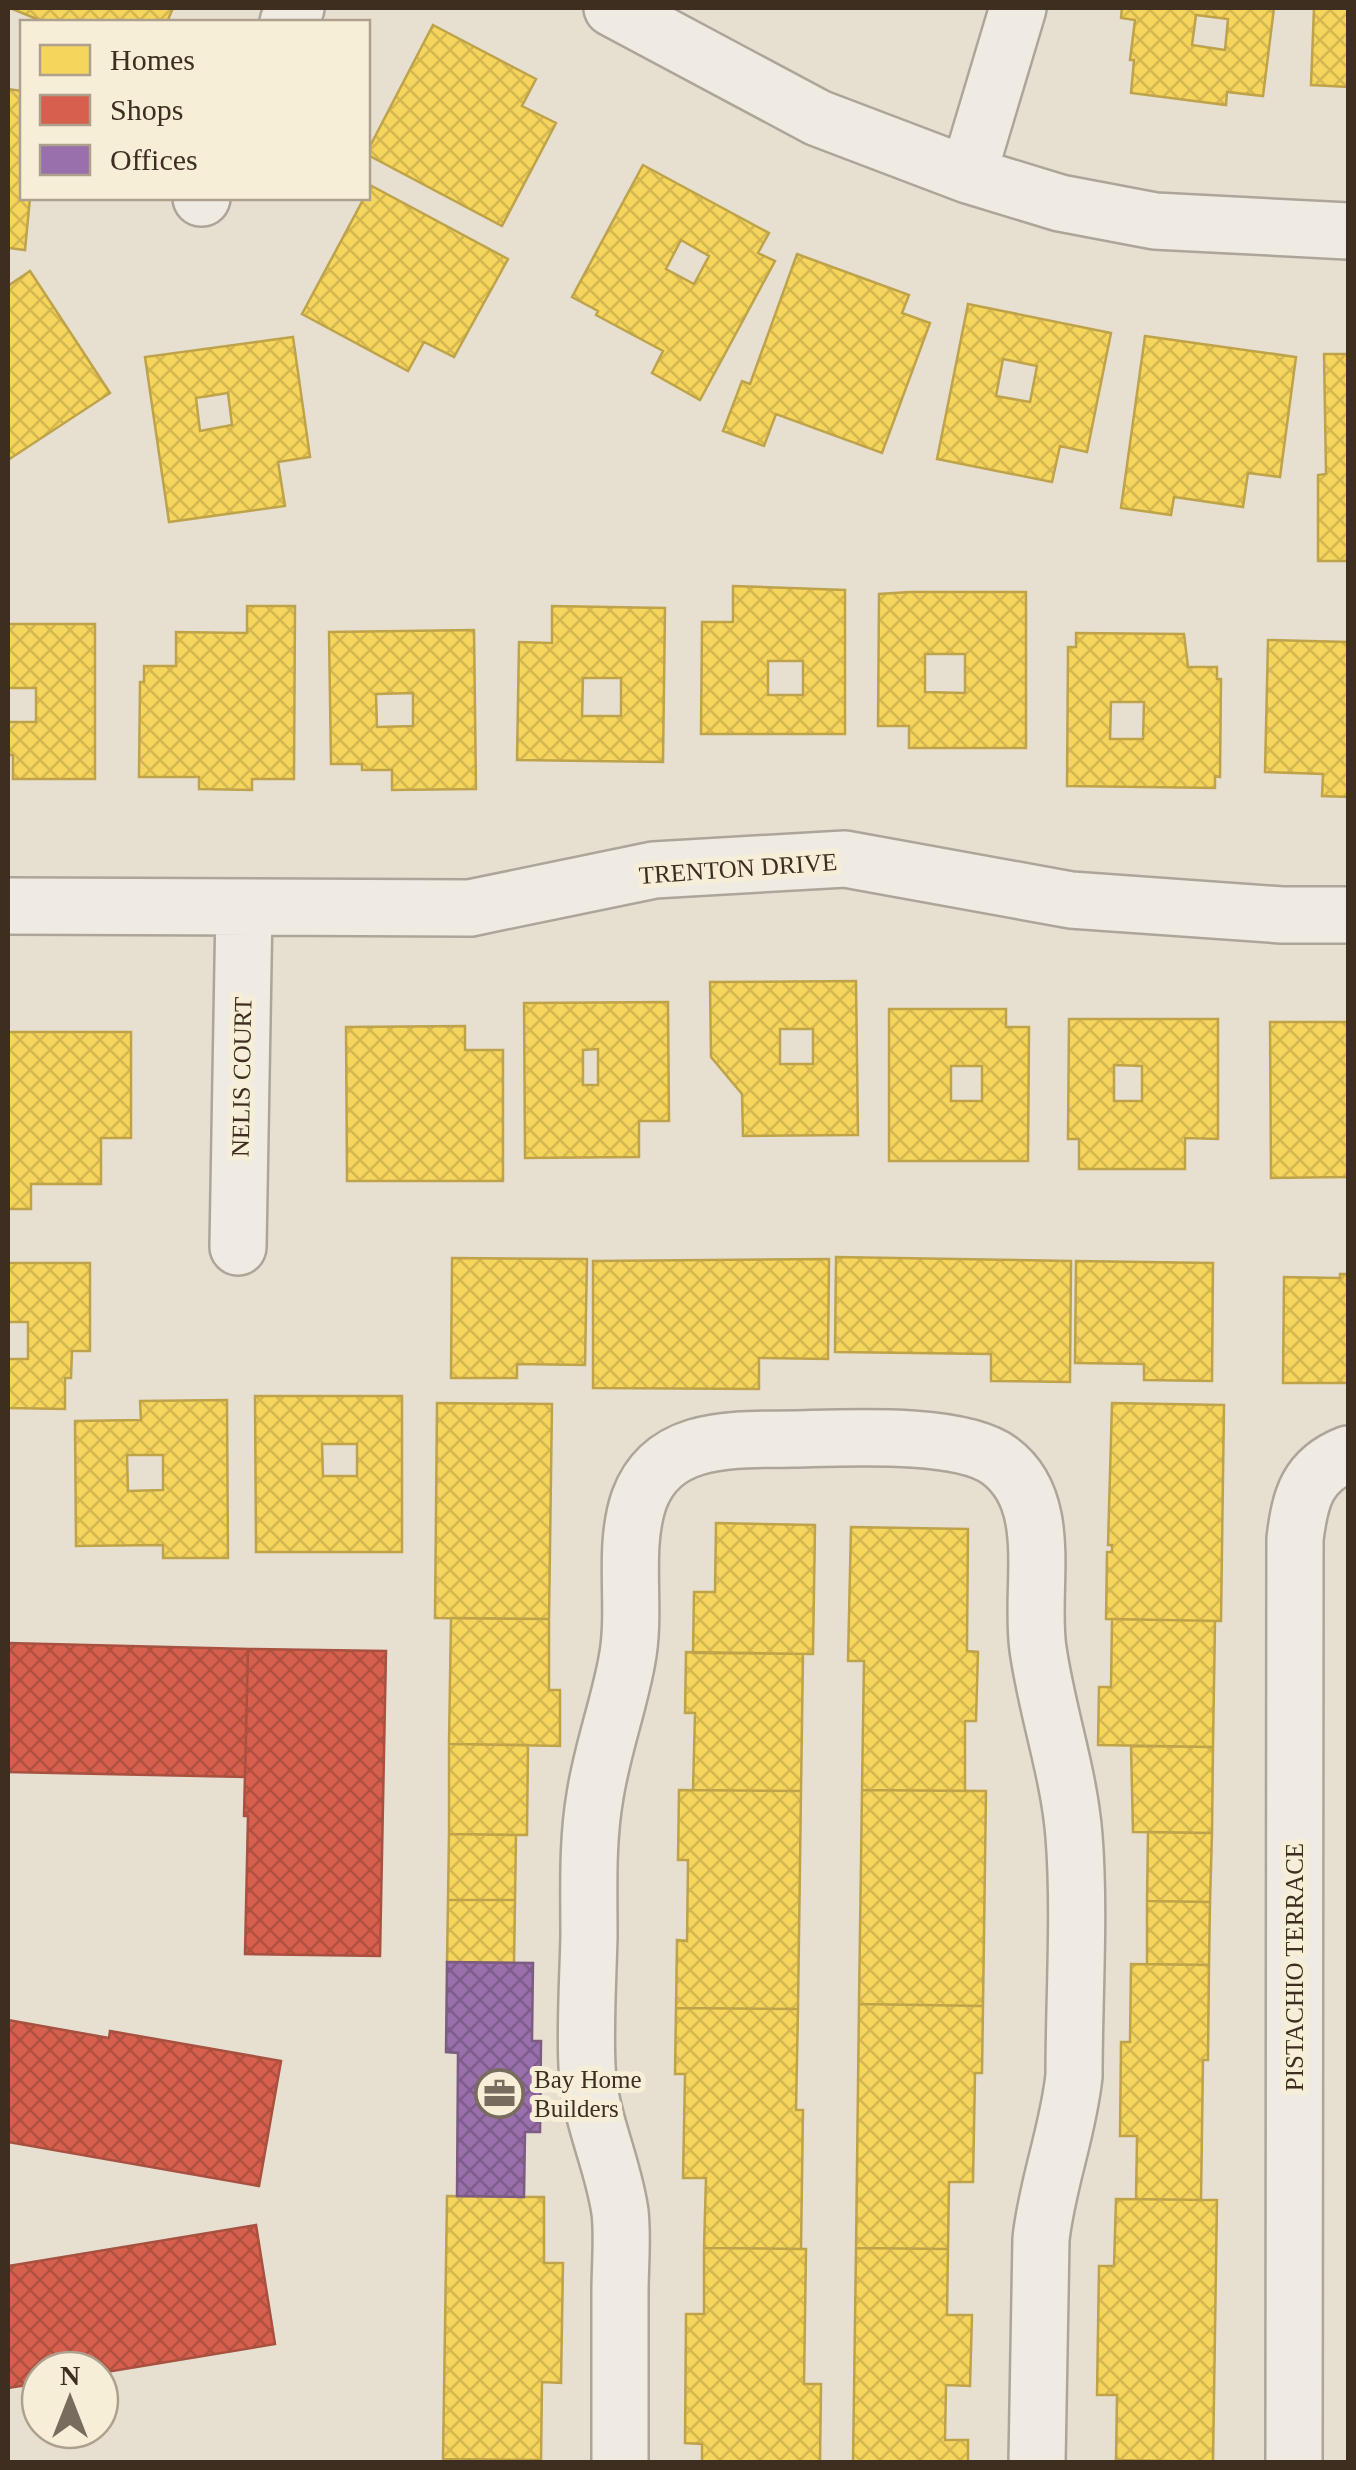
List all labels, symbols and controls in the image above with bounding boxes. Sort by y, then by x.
legend [20,20,370,200]
text: Homes [110,43,195,76]
text: Shops [110,93,183,126]
text: Offices [110,143,198,176]
street label: TRENTON DRIVE [638,848,838,889]
street label: NELIS COURT [227,997,256,1157]
street label: PISTACHIO TERRACE [1281,1843,1308,2091]
place label: Bay Home Builders [534,2066,642,2122]
office icon: Bay Home Builders [473,2067,525,2119]
north arrow [20,2350,120,2450]
text: N [60,2360,80,2391]

